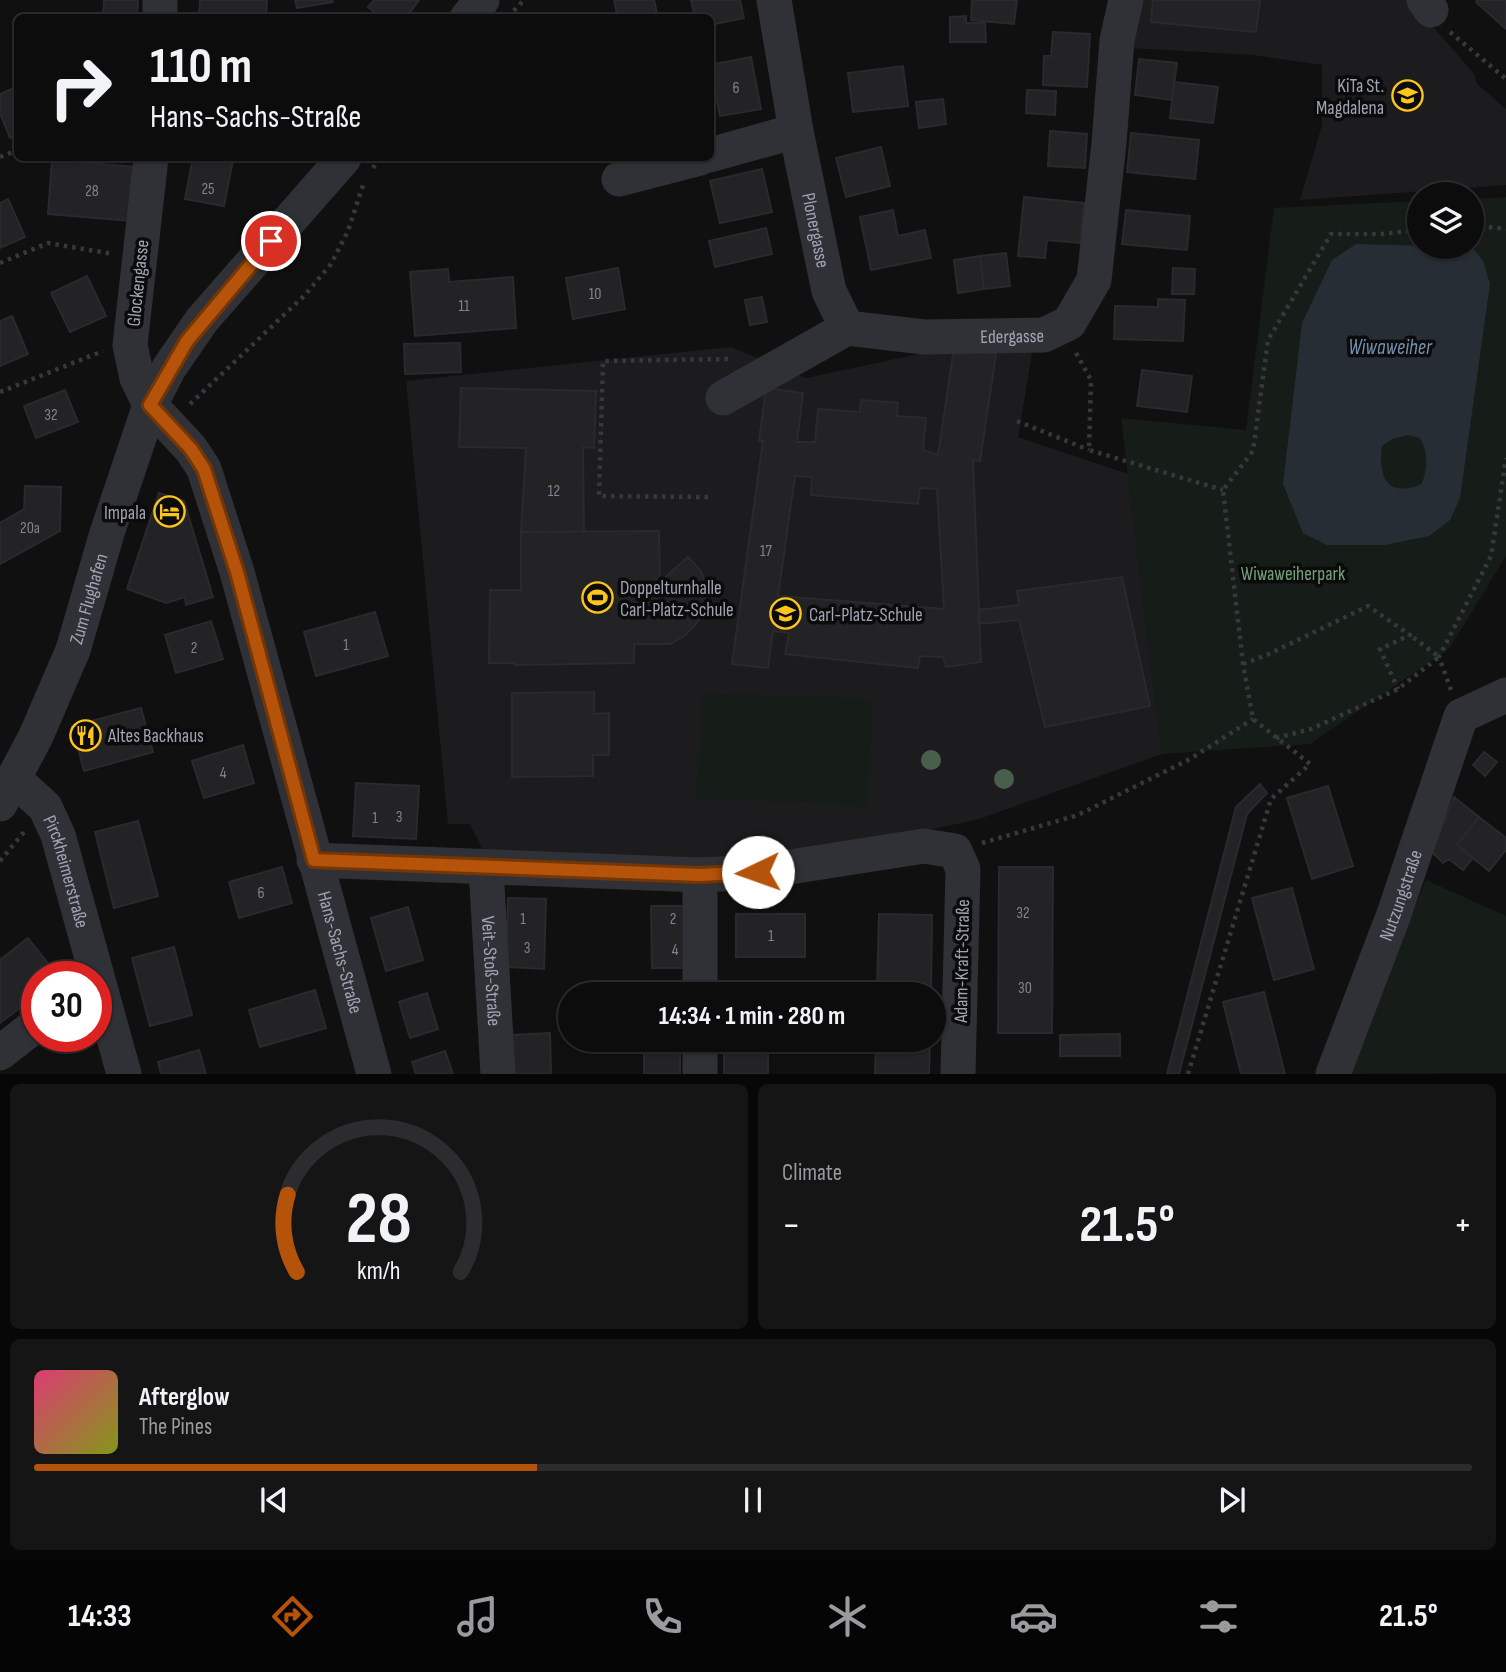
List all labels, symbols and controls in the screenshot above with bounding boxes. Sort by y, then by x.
text: 110 m [150,38,252,97]
icon: right [35,42,126,133]
place label: KiTa St. Magdalena [1316,75,1384,120]
house number: 6 [732,79,740,98]
school or university icon: KiTa St. Magdalena [1390,79,1424,113]
text: Hans-Sachs-Straße [150,98,362,137]
house number: 25 [201,180,215,199]
house number: 28 [85,182,99,201]
map controls [1407,182,1484,259]
button: layers [1407,182,1484,259]
street label: Plonergasse [796,191,834,270]
pin [241,211,301,271]
icon: arrive [252,222,290,260]
street label: Glockengasse [123,239,154,328]
house number: 10 [589,285,601,304]
house number: 11 [458,297,470,316]
street label: Edergasse [980,325,1044,349]
water label: Wiwaweiher [1348,335,1433,360]
house number: 32 [44,406,58,425]
house number: 12 [548,482,560,501]
hotel icon: Impala [152,495,186,529]
place label: Impala [104,502,146,525]
house number: 20a [20,519,40,538]
house number: 17 [760,542,773,561]
street label: Zum Flughafen [65,551,113,647]
park label: Wiwaweiherpark [1241,563,1346,586]
place label: Doppelturnhalle Carl-Platz-Schule [620,577,734,622]
sports icon: Doppelturnhalle Carl-Platz-Schule [580,581,614,615]
school or university icon: Carl-Platz-Schule [769,597,803,631]
place label: Carl-Platz-Schule [809,604,923,627]
house number: 1 [343,636,349,655]
house number: 2 [191,639,197,658]
restaurant icon: Altes Backhaus [68,718,102,752]
place label: Altes Backhaus [107,725,204,748]
house number: 4 [220,764,227,783]
house number: 3 [396,808,402,827]
house number: 1 [372,809,378,828]
street label: Pirckheimerstraße [37,812,93,931]
position arrow [721,835,795,909]
street label: Nutzungstraße [1375,847,1428,944]
house number: 6 [257,884,265,903]
street label: Hans-Sachs-Straße [312,889,367,1016]
street label: Adam-Kraft-Straße [950,899,975,1024]
house number: 32 [1016,904,1030,923]
house number: 1 [520,910,526,929]
house number: 2 [670,910,676,929]
street label: Veit-Stoß-Straße [476,915,505,1027]
house number: 1 [768,927,774,946]
house number: 3 [524,939,530,958]
house number: 4 [672,941,679,960]
speed limit sign: 30 [21,961,112,1052]
house number: 30 [1018,979,1032,998]
text: 14:34 · 1 min · 280 m [659,1001,845,1032]
text: Climate [782,1159,842,1187]
text: 28 [346,1177,412,1265]
text: 21.5° [1079,1194,1175,1257]
text: − [782,1203,801,1248]
text: + [1453,1203,1472,1248]
text: km/h [357,1256,401,1287]
text: Afterglow [139,1382,230,1413]
text: The Pines [139,1413,212,1441]
icon: previous [255,1481,293,1519]
icon: pause [734,1481,772,1519]
icon: next [1213,1481,1251,1519]
icon: directions [268,1592,317,1641]
icon: music [453,1592,502,1641]
icon: phone [638,1592,687,1641]
icon: climate [823,1592,872,1641]
icon: car [1009,1592,1058,1641]
icon: filters [1194,1592,1243,1641]
text: 14:33 [68,1597,132,1636]
text: 21.5° [1379,1597,1438,1636]

